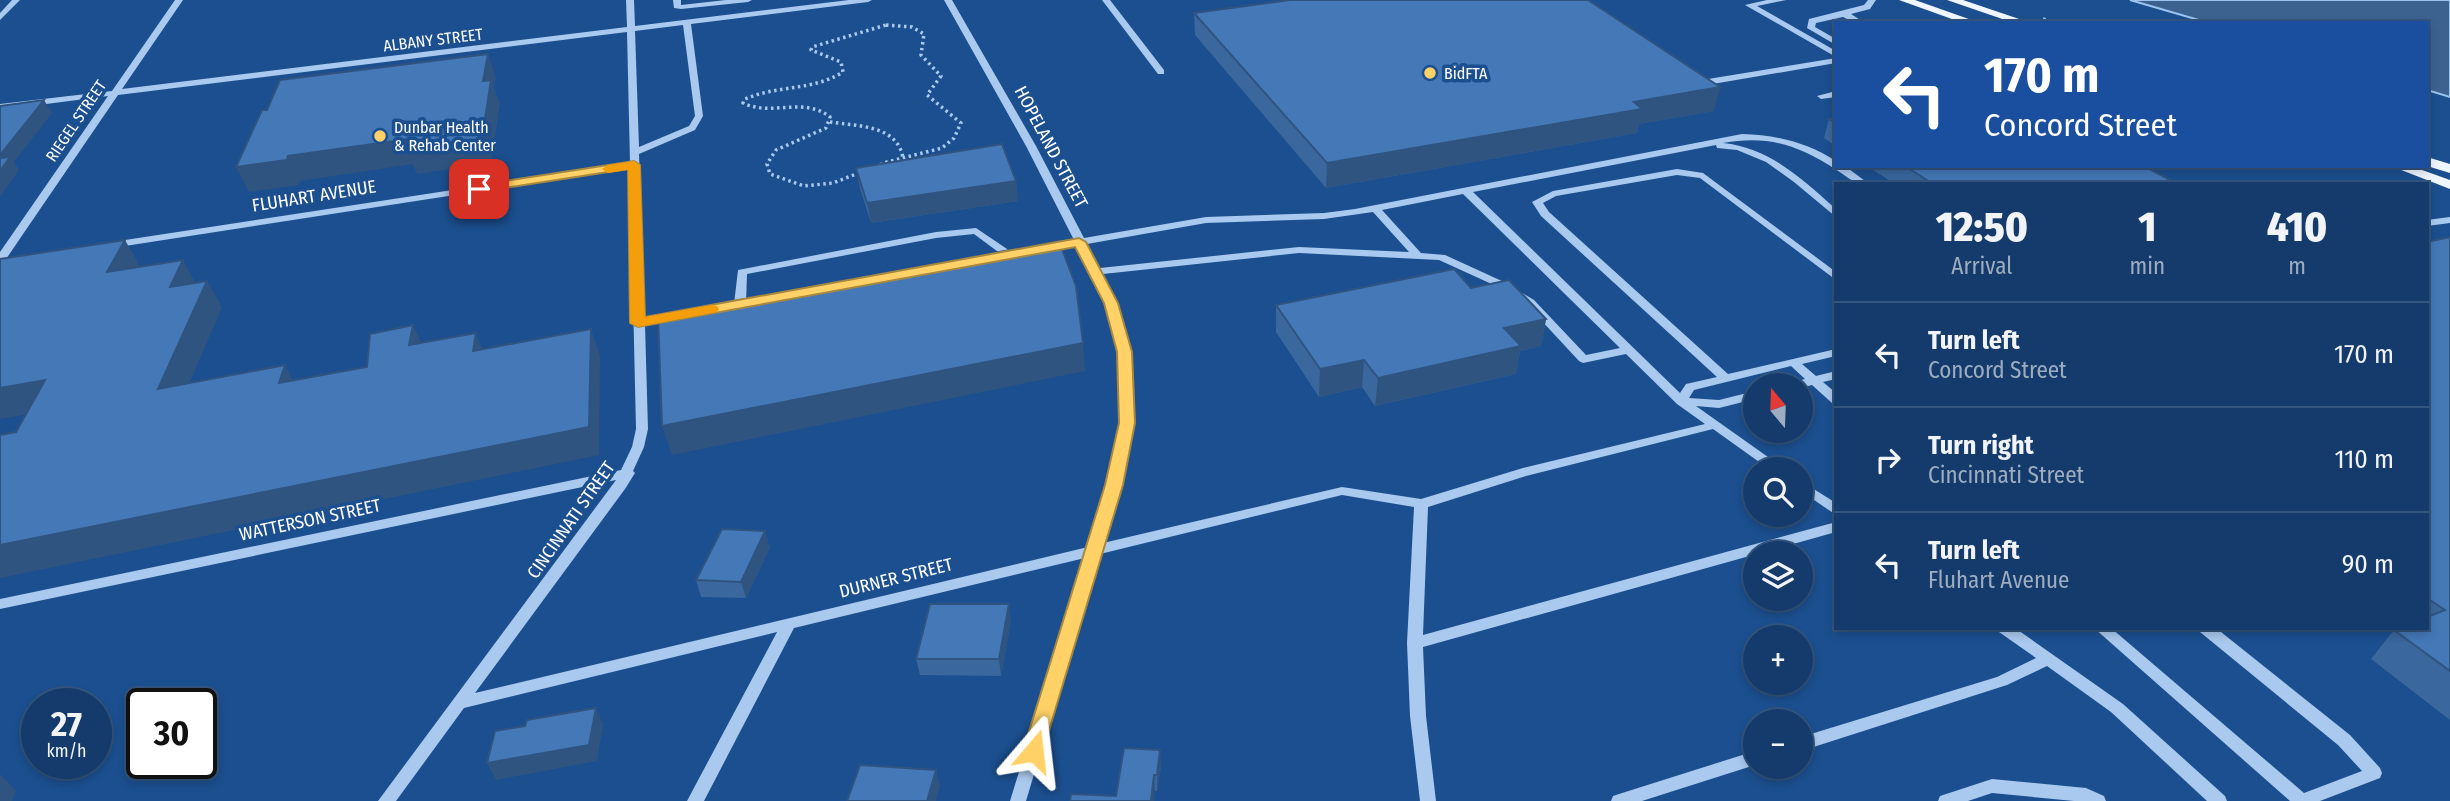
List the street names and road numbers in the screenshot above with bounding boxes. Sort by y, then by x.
street label: ALBANY STREET [382,24,484,56]
street label: RIEGEL STREET [42,76,110,165]
street label: HOPELAND STREET [1010,82,1093,212]
street label: FLUHART AVENUE [250,175,378,217]
street label: CINCINNATI STREET [522,457,620,583]
street label: WATTERSON STREET [237,494,383,546]
street label: DURNER STREET [837,553,956,603]

